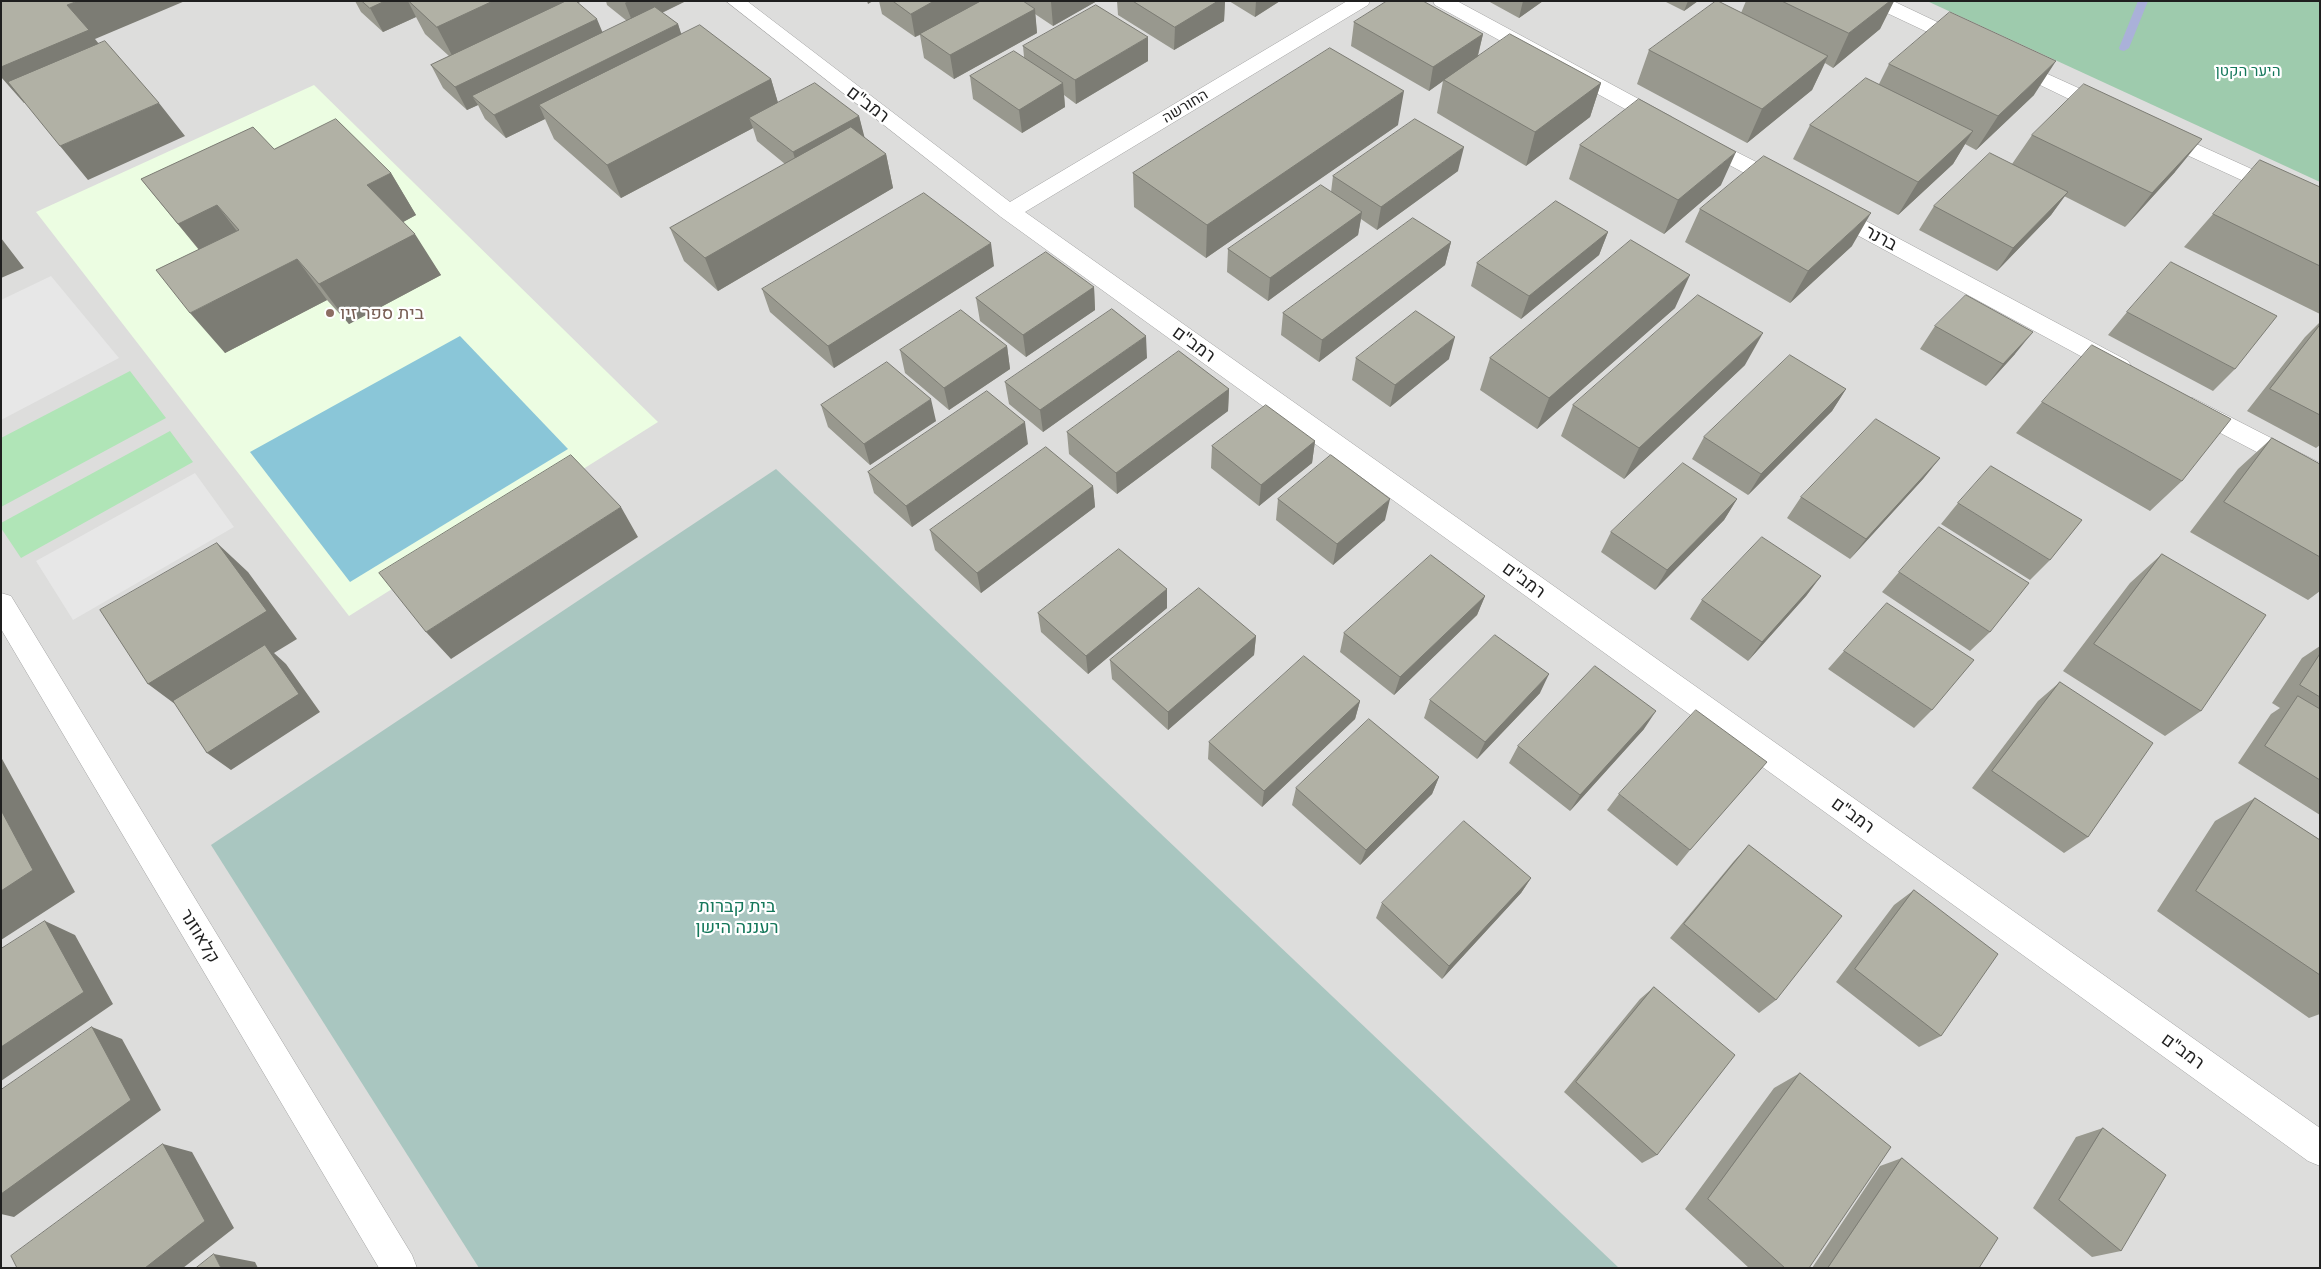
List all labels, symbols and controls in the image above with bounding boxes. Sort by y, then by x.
park label: היער הקטן [2216,62,2280,80]
street label: רמב"ם [842,81,894,127]
street label: החורשה [1159,85,1211,127]
street label: ברנר [1861,221,1901,255]
place label: בית ספר זיו [340,302,424,324]
marker: בית ספר זיו [324,307,336,319]
street label: רמב"ם [1168,321,1220,367]
street label: רמב"ם [1498,557,1550,603]
street label: רמב"ם [1827,792,1879,838]
park label: בית קברות רעננה הישן [696,895,778,938]
street label: קלאוזנר [176,905,224,967]
street label: רמב"ם [2157,1028,2209,1074]

